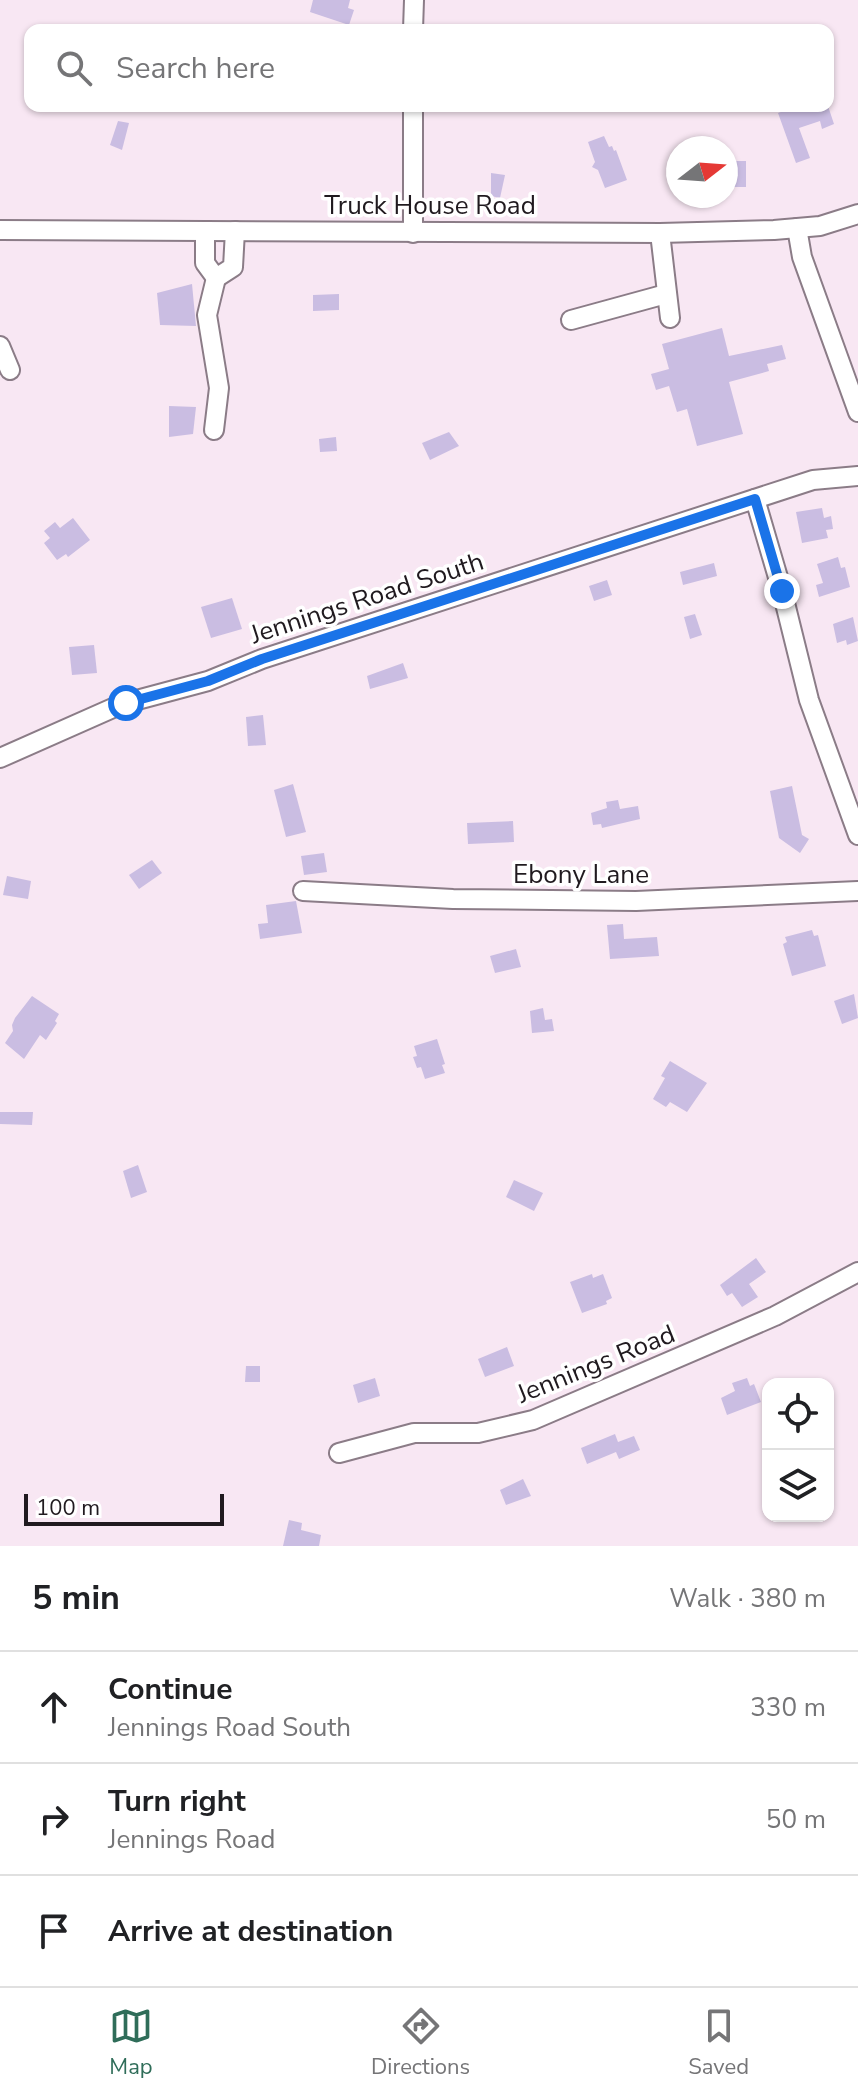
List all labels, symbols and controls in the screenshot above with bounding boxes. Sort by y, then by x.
search box [24,24,834,112]
icon: search [52,46,96,90]
text: Search here [116,48,275,89]
north arrow [666,136,738,208]
street label: Truck House Road [324,188,536,223]
street label: Jennings Road South [245,544,488,653]
route end [764,573,800,609]
route start [108,685,144,721]
street label: Ebony Lane [513,857,649,892]
street label: Jennings Road [511,1316,680,1412]
map controls [762,1378,834,1522]
button: locate [762,1378,834,1450]
button: layers [762,1450,834,1522]
scale bar [24,1490,224,1526]
text: 100 m [36,1493,100,1523]
text: 5 min [32,1575,120,1621]
text: Walk · 380 m [669,1581,826,1616]
text: Continue [108,1669,233,1710]
icon: ahead [32,1685,76,1729]
text: 330 m [750,1690,826,1725]
text: Jennings Road South [108,1710,351,1745]
text: Turn right [108,1781,246,1822]
icon: right [32,1797,76,1841]
text: 50 m [766,1802,826,1837]
text: Jennings Road [108,1822,276,1857]
icon: arrive [32,1909,76,1953]
text: Arrive at destination [108,1911,393,1952]
tab: Map [109,2004,153,2082]
tab: Directions [371,2004,470,2082]
tab: Saved [688,2004,749,2082]

